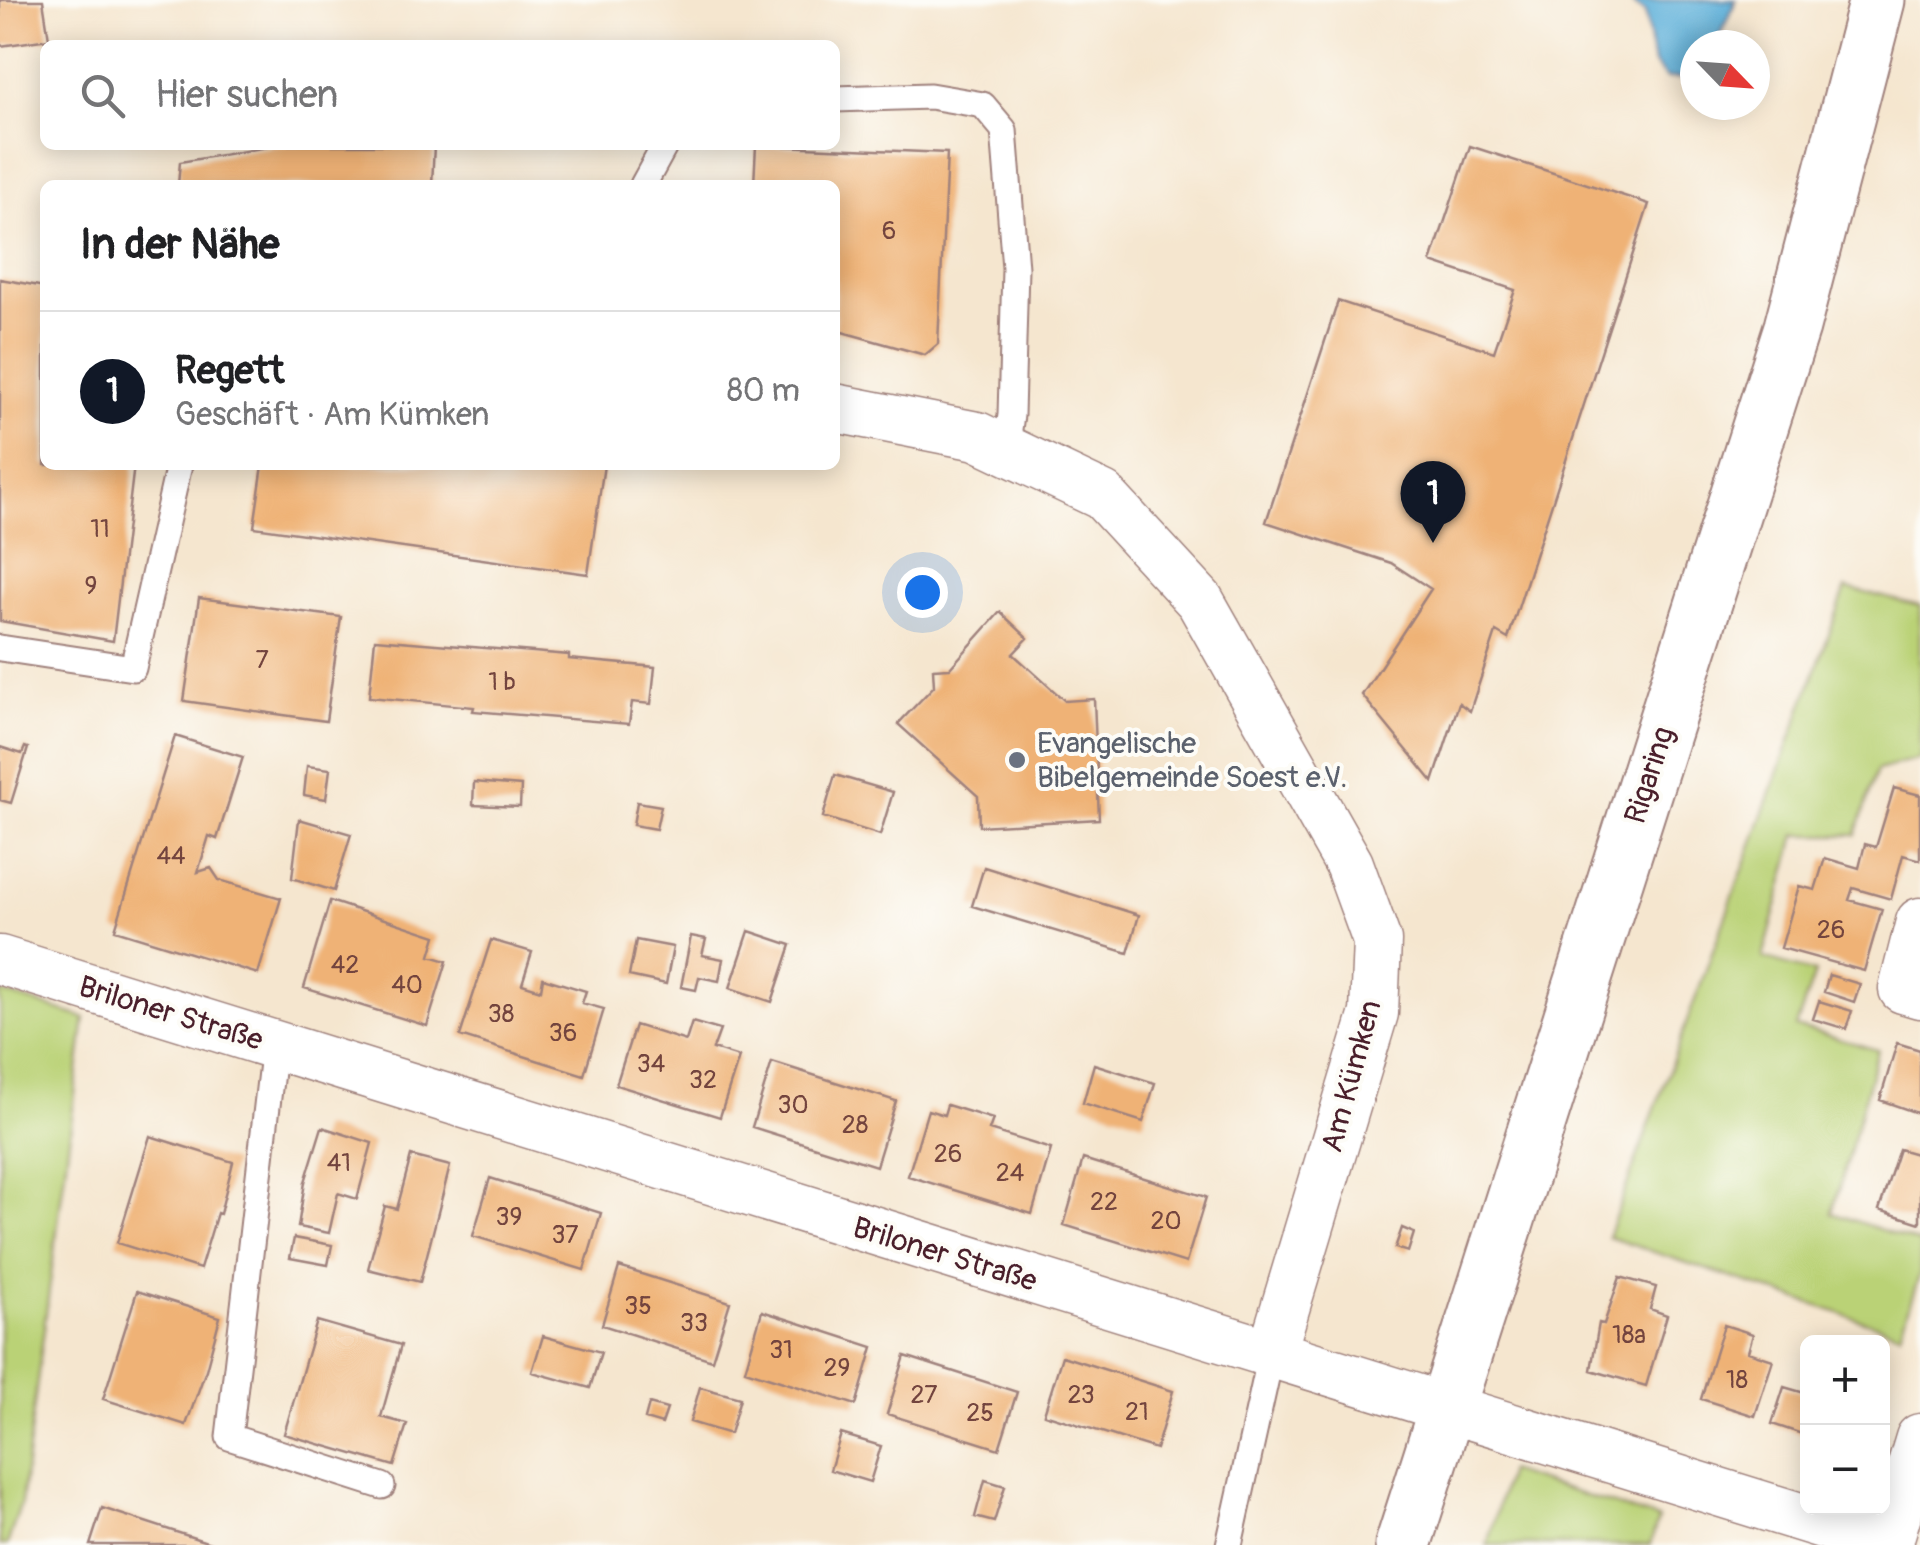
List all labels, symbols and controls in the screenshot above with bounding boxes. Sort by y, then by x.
north arrow [1680,30,1770,120]
search box [40,40,840,150]
icon: search [75,68,130,123]
text: Hier suchen [155,71,338,119]
house number: 6 [882,216,896,247]
text: In der Nähe [80,219,279,271]
text: Regett [175,347,284,395]
text: 1 [106,371,119,411]
text: 80 m [727,371,800,411]
text: Geschäft · Am Kümken [175,395,489,435]
pin: 1 [1400,460,1466,543]
house number: 11 [90,514,110,545]
your location [897,567,948,618]
house number: 9 [85,571,97,602]
house number: 7 [255,645,269,676]
house number: 1 b [488,667,516,698]
street label: Rigaring [1616,722,1682,828]
place label: Evangelische Bibelgemeinde Soest e.V. [1037,725,1347,796]
marker: Evangelische Bibelgemeinde Soest e.V. [1006,749,1028,771]
house number: 44 [156,841,186,872]
house number: 26 [1817,915,1845,946]
house number: 42 [331,950,359,981]
street label: Briloner Straße [74,968,267,1059]
house number: 40 [391,970,423,1001]
street label: Am Kümken [1313,996,1390,1156]
house number: 38 [488,999,514,1030]
house number: 36 [549,1018,577,1049]
house number: 34 [637,1049,665,1080]
house number: 32 [689,1065,717,1096]
house number: 30 [777,1090,809,1121]
house number: 28 [842,1110,868,1141]
house number: 26 [934,1139,962,1170]
house number: 41 [327,1148,351,1179]
house number: 24 [996,1158,1024,1189]
house number: 22 [1090,1187,1118,1218]
house number: 39 [496,1202,522,1233]
house number: 20 [1150,1206,1182,1237]
street label: Briloner Straße [848,1209,1041,1300]
house number: 37 [551,1220,579,1251]
house number: 35 [624,1291,652,1322]
house number: 33 [680,1308,708,1339]
house number: 18a [1612,1320,1646,1351]
house number: 31 [769,1335,793,1366]
map controls [1800,1335,1890,1515]
button: + [1800,1335,1890,1425]
house number: 29 [824,1353,850,1384]
house number: 18 [1726,1365,1748,1396]
house number: 27 [910,1380,938,1411]
house number: 23 [1067,1380,1095,1411]
house number: 21 [1125,1397,1149,1428]
house number: 25 [966,1398,994,1429]
button: − [1800,1425,1890,1515]

